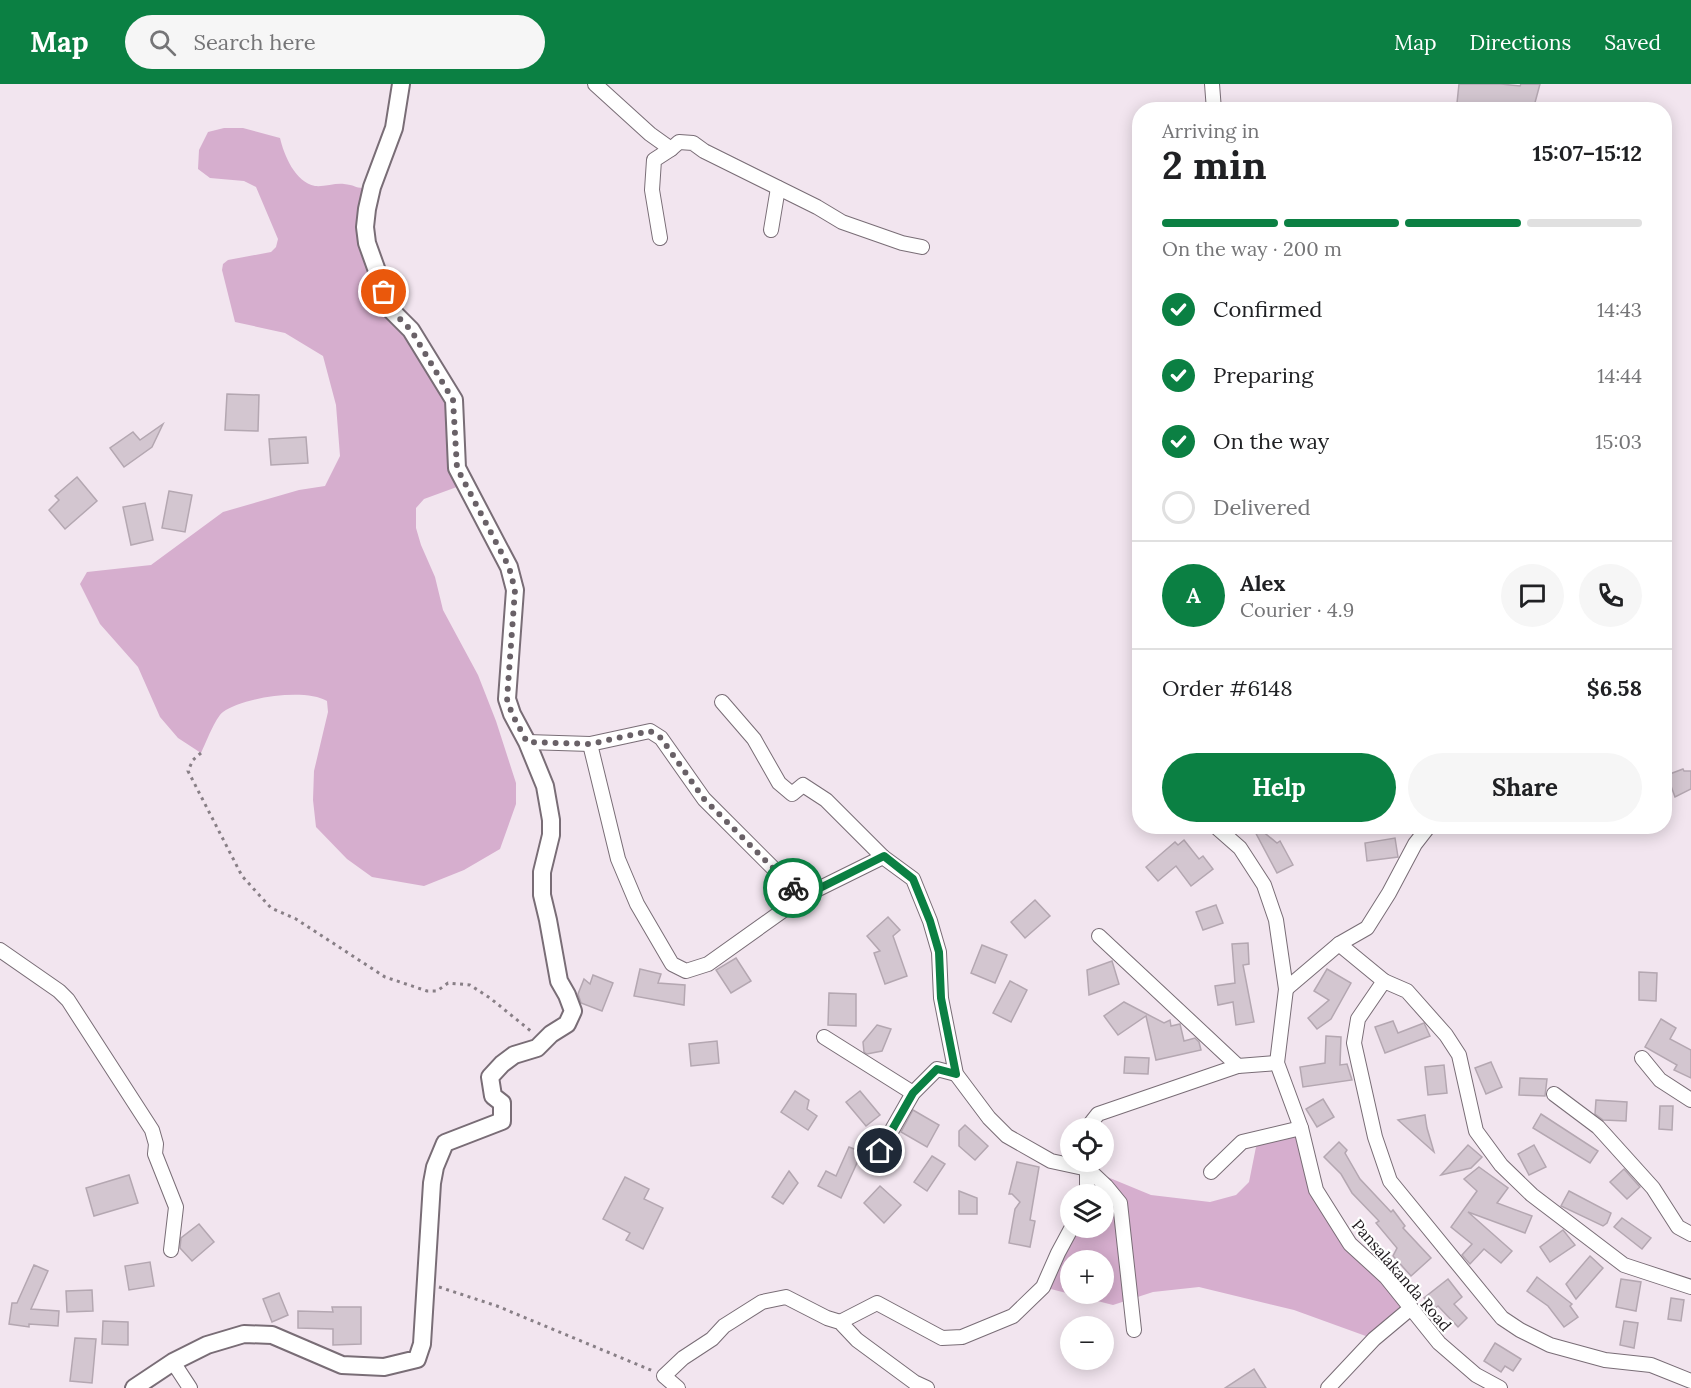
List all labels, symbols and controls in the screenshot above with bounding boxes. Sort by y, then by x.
search box [125,15,545,69]
text: Map [30,24,89,60]
icon: search [146,26,179,59]
text: Search here [194,28,316,56]
text: Map [1394,29,1437,56]
text: Directions [1470,29,1571,56]
text: Saved [1604,29,1661,56]
text: Arriving in [1162,118,1259,143]
text: 15:07–15:12 [1532,139,1642,167]
text: 2 min [1162,140,1267,190]
text: On the way · 200 m [1162,236,1342,261]
pin [358,266,409,317]
icon: bag [367,275,400,308]
icon: check [1162,293,1195,326]
text: Confirmed [1213,295,1322,323]
text: 14:43 [1597,297,1642,322]
icon: check [1162,359,1195,392]
text: Preparing [1213,361,1313,389]
text: 14:44 [1597,363,1642,388]
icon: check [1162,425,1195,458]
text: On the way [1213,427,1329,455]
text: 15:03 [1595,429,1642,454]
text: Delivered [1213,493,1311,521]
button: chat [1501,564,1564,627]
button: phone [1579,564,1642,627]
text: Alex [1240,569,1285,597]
text: A [1186,581,1201,609]
text: Courier · 4.9 [1240,597,1354,622]
text: Order #6148 [1162,674,1293,702]
text: $6.58 [1587,674,1642,702]
button: Help [1162,753,1396,822]
button: Share [1408,753,1642,822]
courier [763,858,823,918]
icon: bike [777,872,810,905]
map controls [1060,1118,1114,1370]
button: locate [1060,1118,1114,1172]
pin [854,1125,905,1176]
icon: home [863,1134,896,1167]
button: layers [1060,1184,1114,1238]
street label: Pansalakanda Road [1348,1215,1456,1335]
button: + [1060,1250,1114,1304]
button: − [1060,1316,1114,1370]

